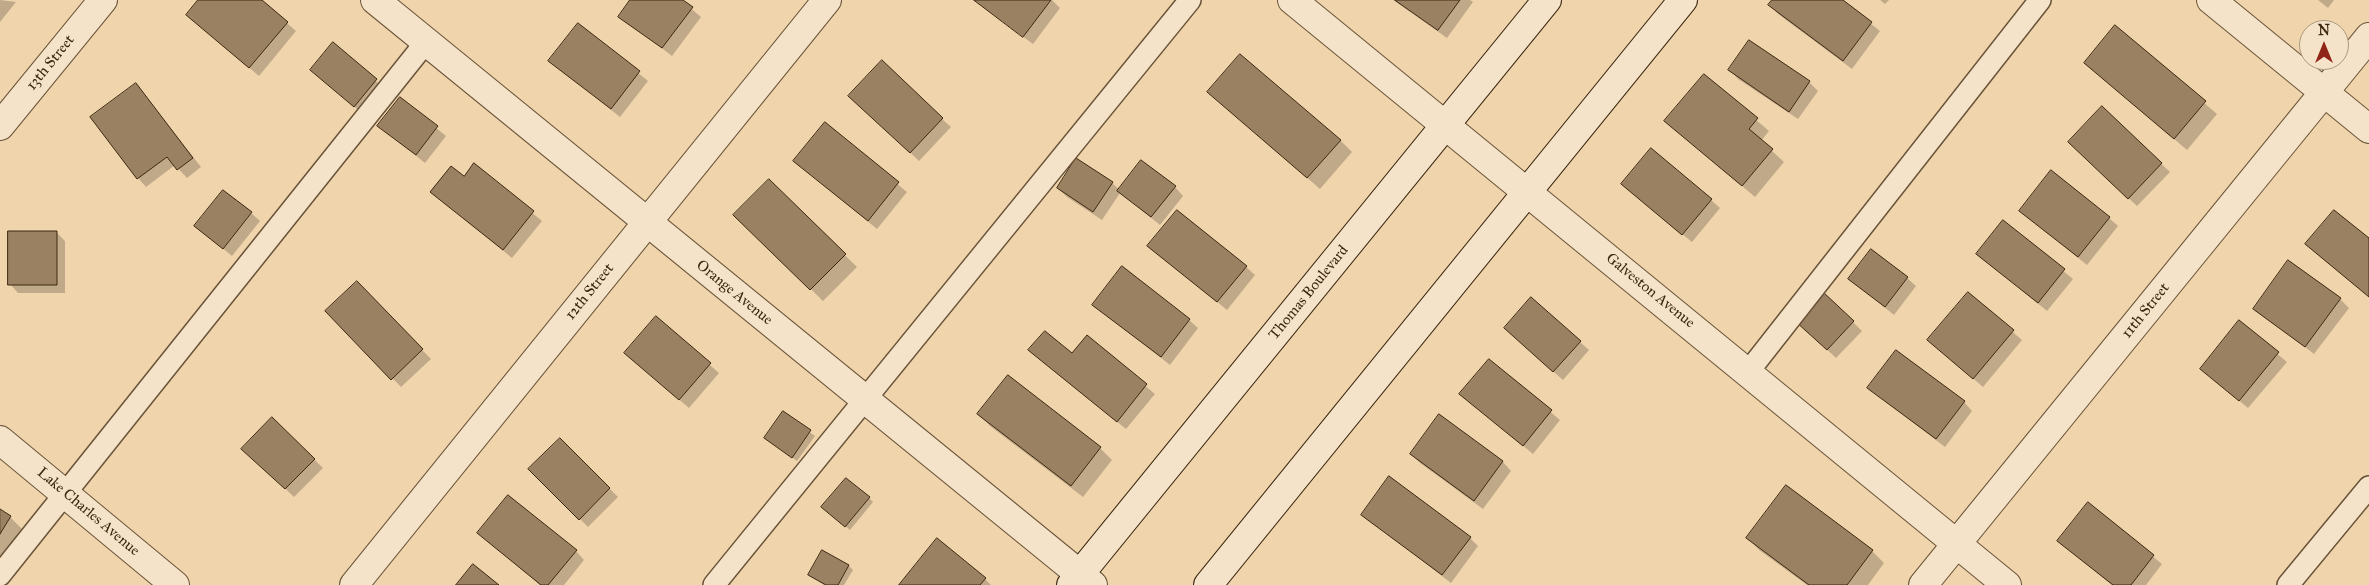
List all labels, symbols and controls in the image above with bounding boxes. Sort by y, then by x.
north arrow [2299,20,2349,70]
text: N [2318,22,2330,39]
street label: 13th Street [23,32,79,94]
street label: Thomas Boulevard [1265,242,1353,344]
street label: Galveston Avenue [1602,250,1698,332]
street label: Orange Avenue [692,257,776,329]
street label: 12th Street [562,260,618,324]
street label: 11th Street [2118,280,2174,342]
street label: Lake Charles Avenue [33,464,143,560]

